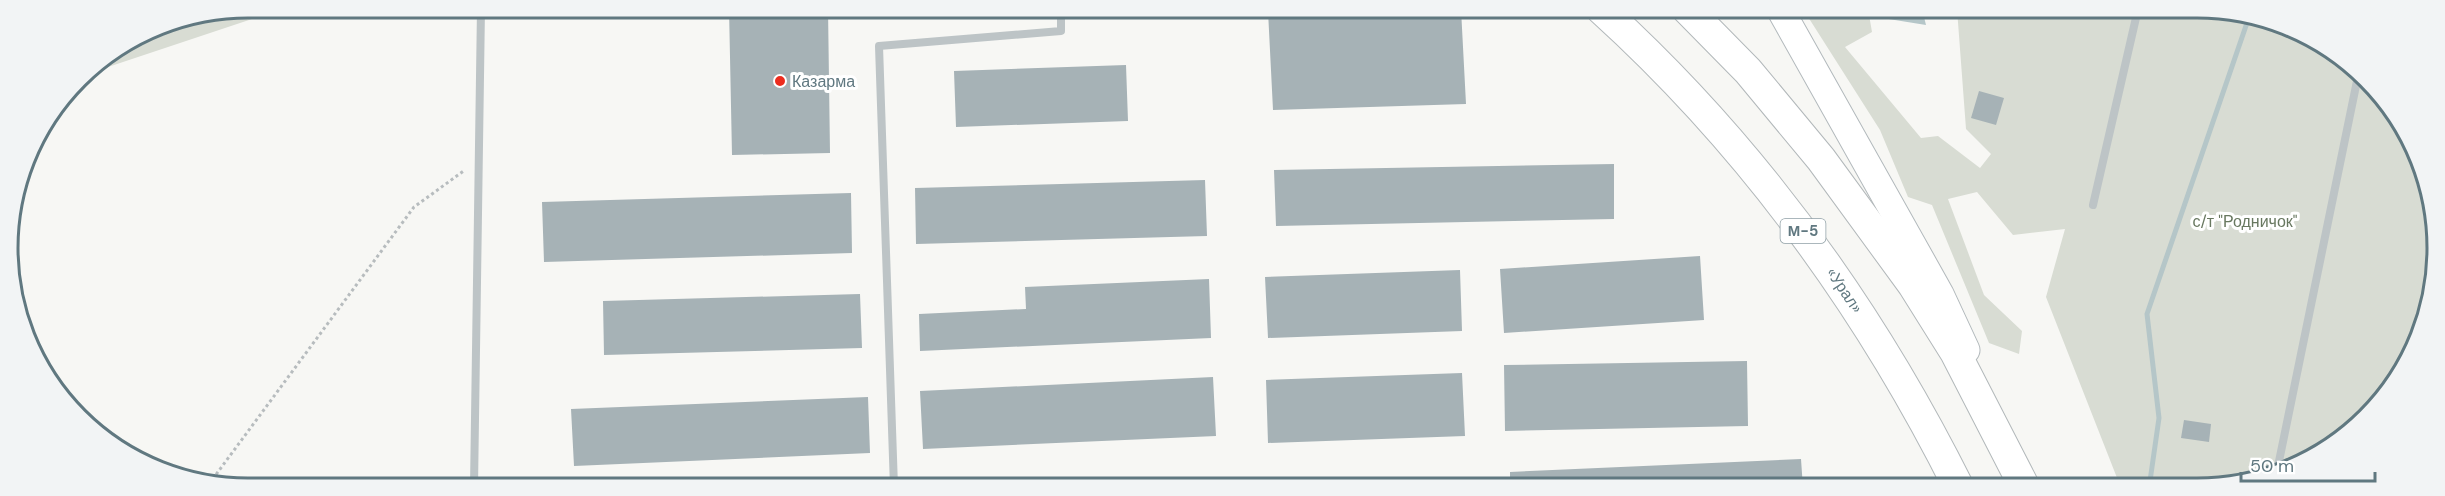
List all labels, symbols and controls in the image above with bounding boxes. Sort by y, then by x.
place label: Казарма [792,71,855,92]
marker: Казарма [773,74,787,88]
park label: с/т "Родничок" [2192,211,2298,232]
road number: М-5 [1780,219,1826,243]
street label: «Урал» [1822,263,1868,317]
scale bar [2241,445,2374,483]
text: 50 m [2250,454,2294,478]

